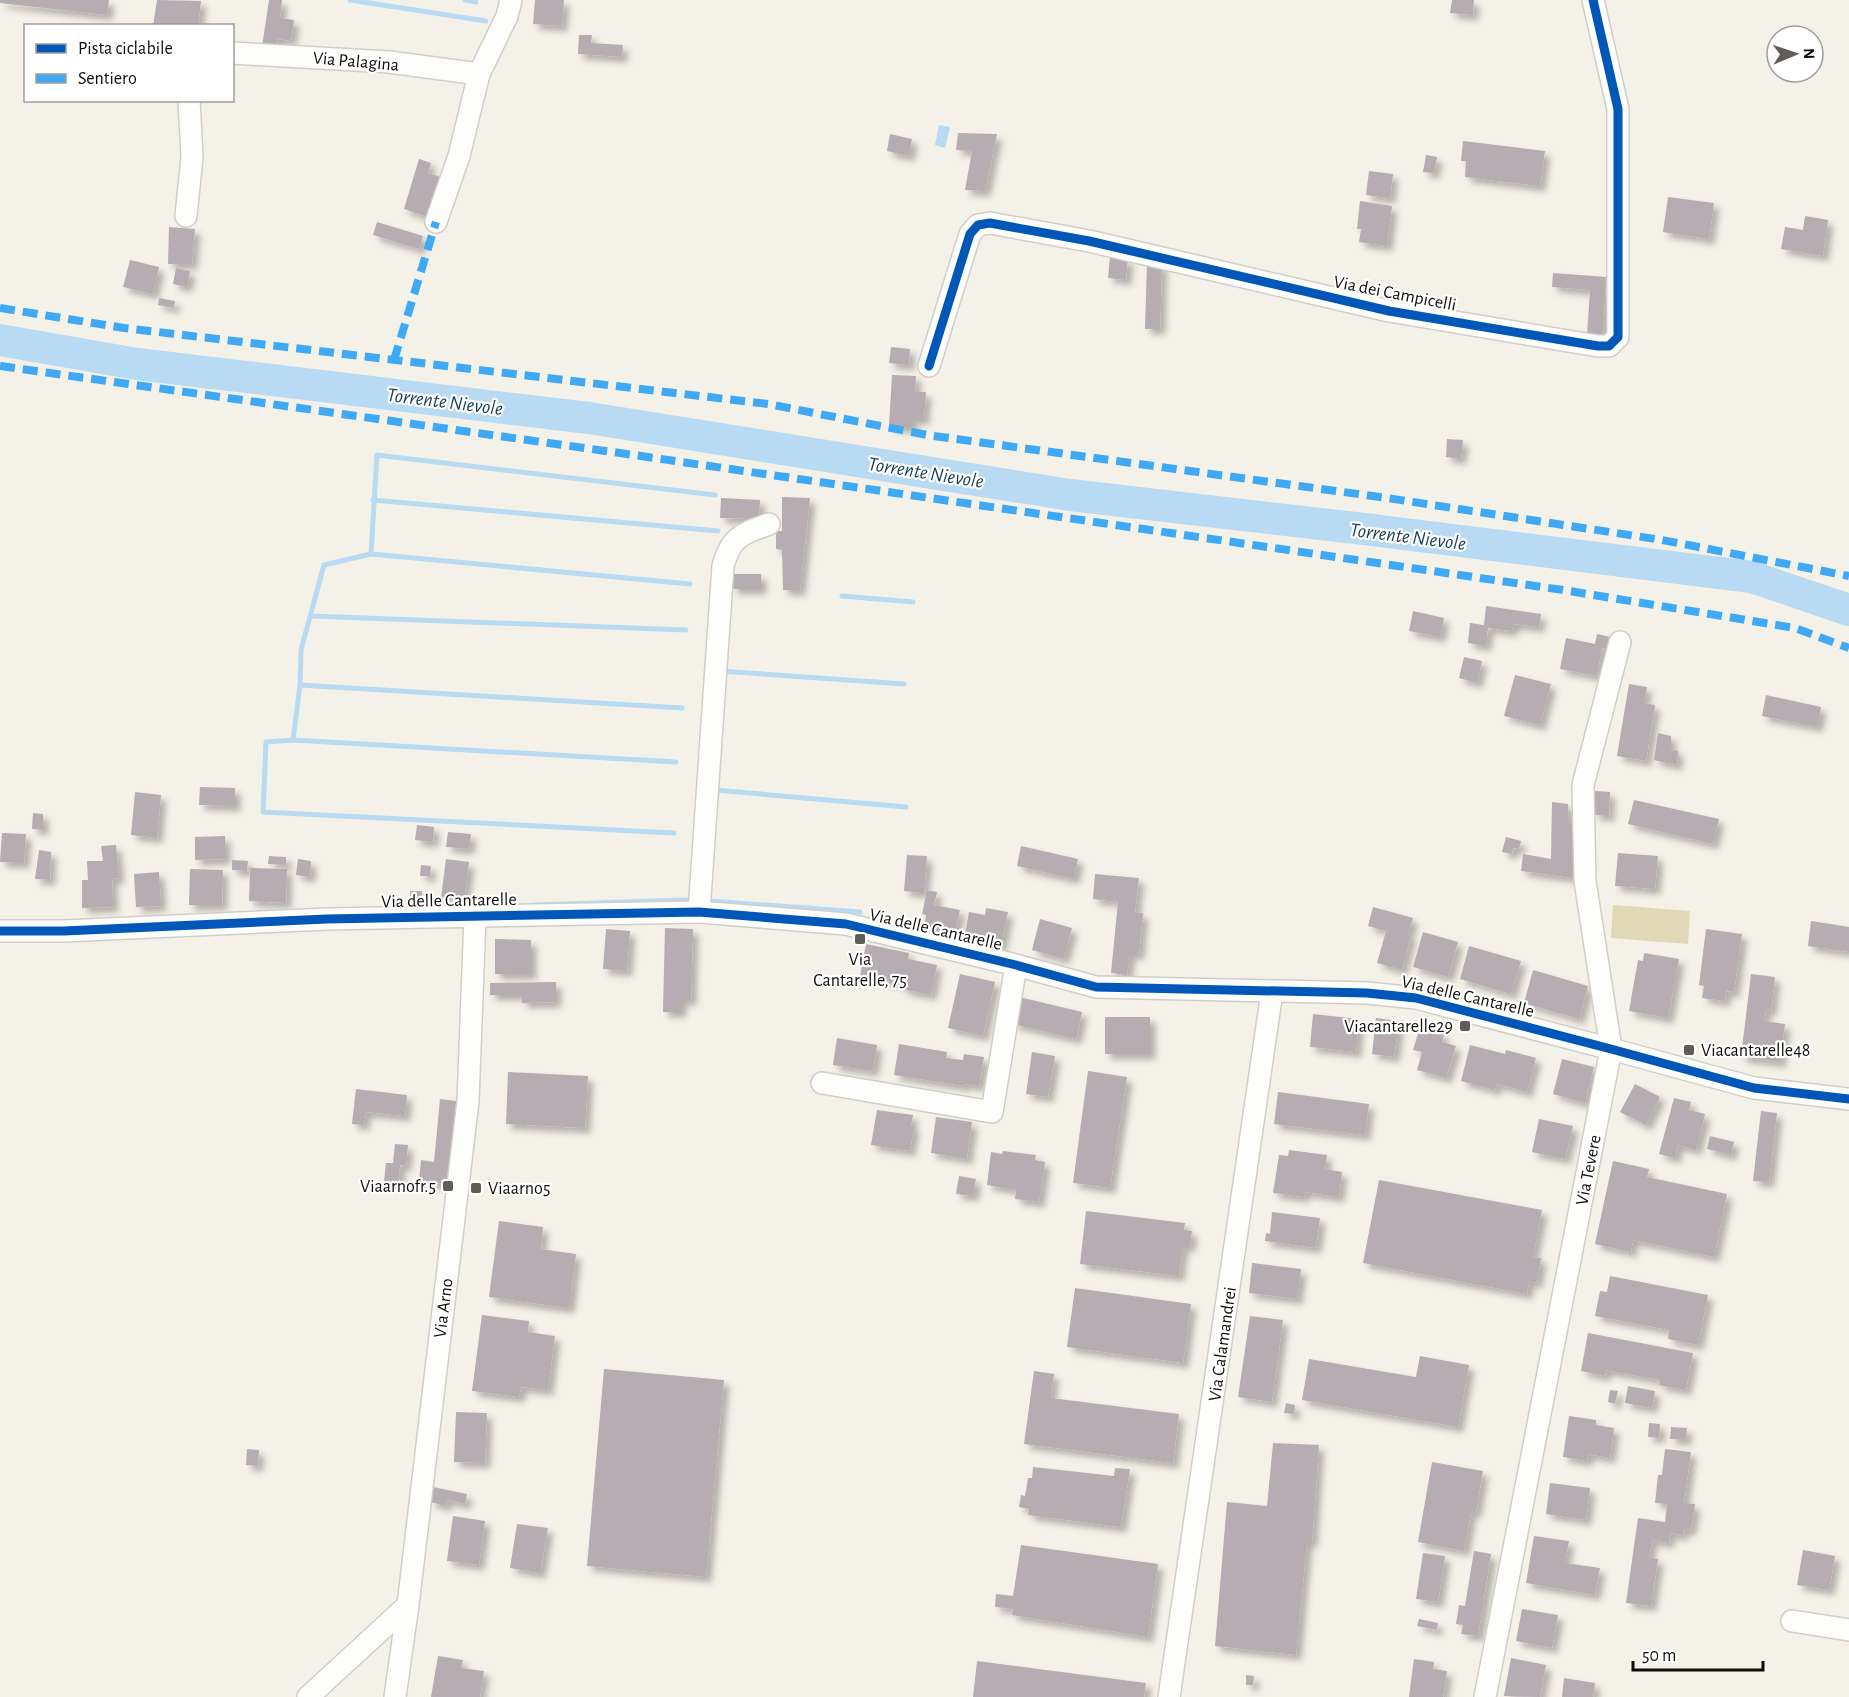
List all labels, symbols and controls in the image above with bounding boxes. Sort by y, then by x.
legend [24,24,234,102]
north arrow [1765,24,1825,84]
text: Pista ciclabile [78,40,173,58]
text: N [1801,48,1817,59]
street label: Via Palagina [312,49,400,75]
text: Sentiero [78,70,137,88]
street label: Via dei Campicelli [1332,273,1458,315]
water label: Torrente Nievole [386,385,504,419]
water label: Torrente Nievole [867,454,985,492]
water label: Torrente Nievole [1349,520,1467,554]
street label: Via delle Cantarelle [381,891,517,911]
street label: Via delle Cantarelle [868,906,1004,954]
marker: Via Cantarelle, 75 [853,932,867,946]
place label: Via Cantarelle, 75 [813,951,907,990]
street label: Via delle Cantarelle [1400,973,1536,1021]
place label: Viacantarelle29 [1344,1018,1453,1036]
marker: Viacantarelle29 [1458,1019,1472,1033]
place label: Viacantarelle48 [1701,1042,1810,1060]
marker: Viacantarelle48 [1682,1043,1696,1057]
street label: Via Tevere [1573,1133,1605,1207]
place label: Viaarnofr.5 [360,1178,436,1196]
marker: Viaarnofr.5 [441,1179,455,1193]
place label: Viaarno5 [488,1180,550,1198]
marker: Viaarno5 [469,1181,483,1195]
street label: Via Arno [431,1277,457,1339]
street label: Via Calamandrei [1206,1286,1240,1403]
scale bar [1633,1634,1764,1672]
text: 50 m [1642,1647,1676,1665]

